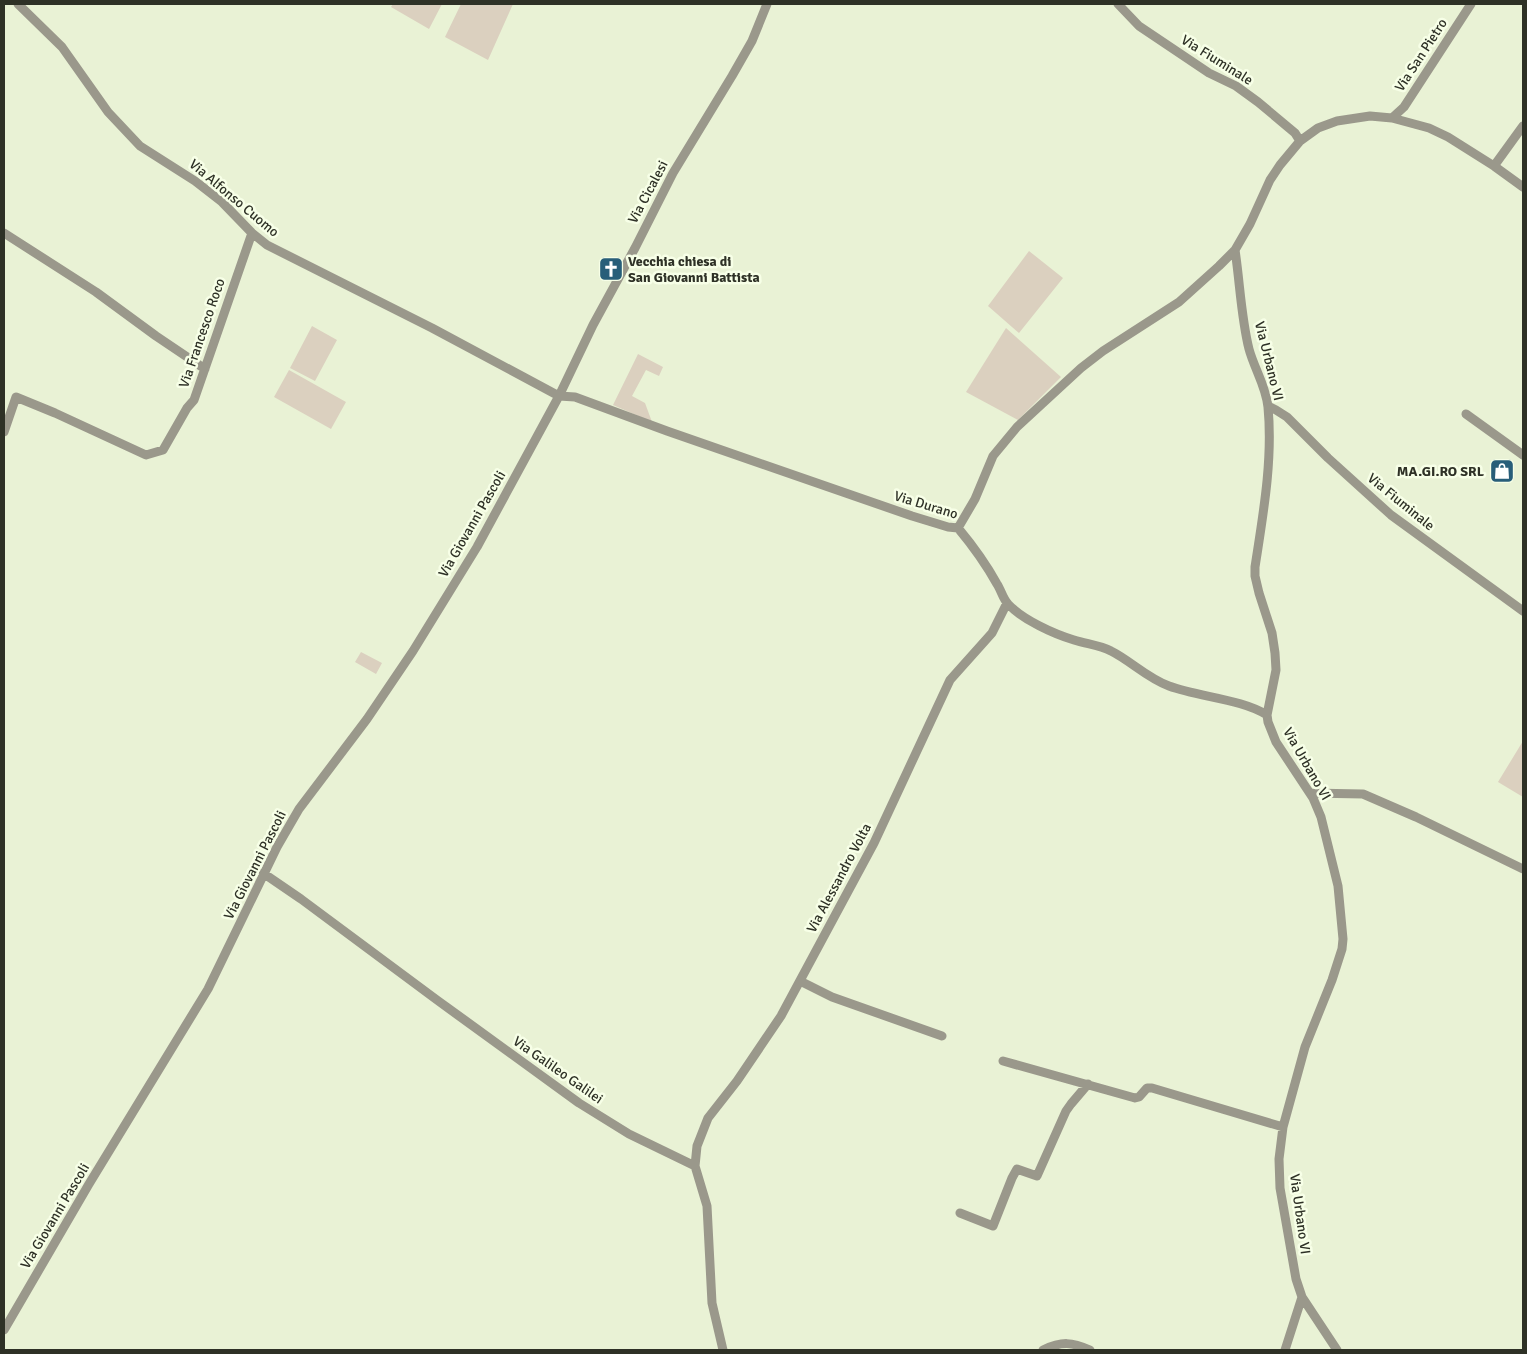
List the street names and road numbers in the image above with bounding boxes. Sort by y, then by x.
street label: Via San Pietro [1391,15,1451,95]
street label: Via Fiuminale [1178,31,1256,89]
street label: Via Alfonso Cuomo [186,155,282,241]
street label: Via Cicalesi [624,158,672,226]
street label: Via Francesco Roco [175,276,229,390]
street label: Via Urbano VI [1251,320,1287,402]
street label: Via Giovanni Pascoli [435,468,509,580]
street label: Via Fiuminale [1364,470,1438,534]
street label: Via Durano [892,487,960,523]
street label: Via Urbano VI [1279,725,1335,803]
street label: Via Giovanni Pascoli [220,808,290,922]
street label: Via Alessandro Volta [803,820,875,936]
street label: Via Galileo Galilei [510,1033,606,1107]
street label: Via Giovanni Pascoli [17,1160,93,1272]
street label: Via Urbano VI [1286,1173,1314,1255]

